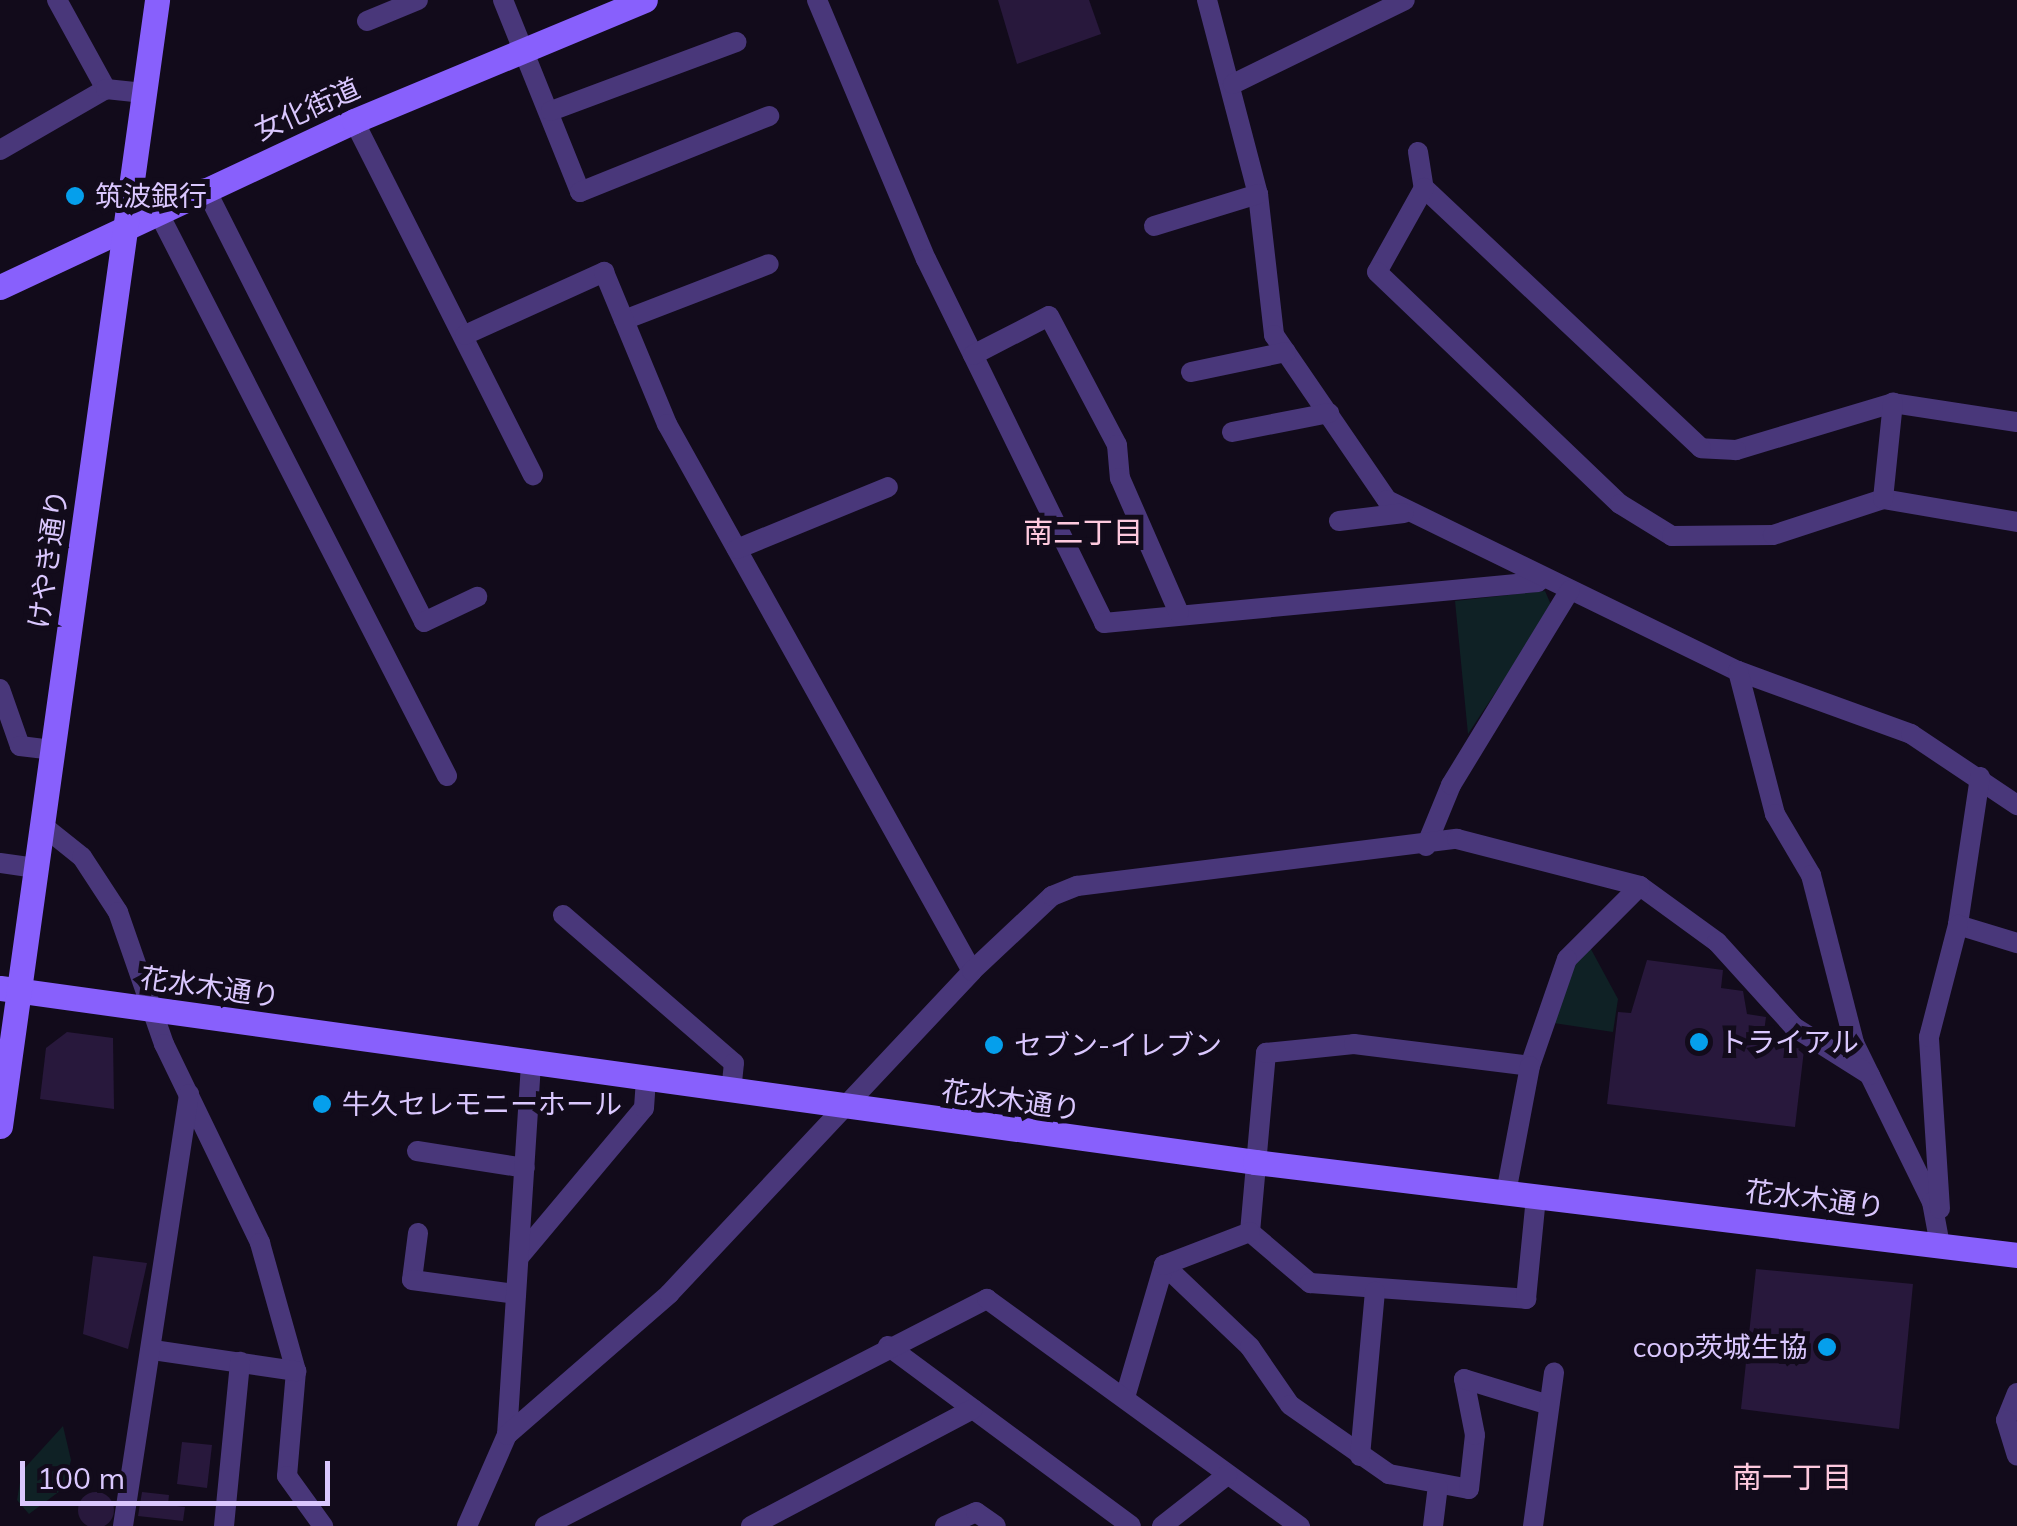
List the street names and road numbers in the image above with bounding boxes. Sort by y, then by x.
street label: 女化街道 [249,71,365,147]
street label: けやき通り [22,487,74,631]
street label: 花水木通り [138,961,282,1013]
street label: 花水木通り [939,1074,1083,1126]
street label: 花水木通り [1743,1174,1887,1224]

